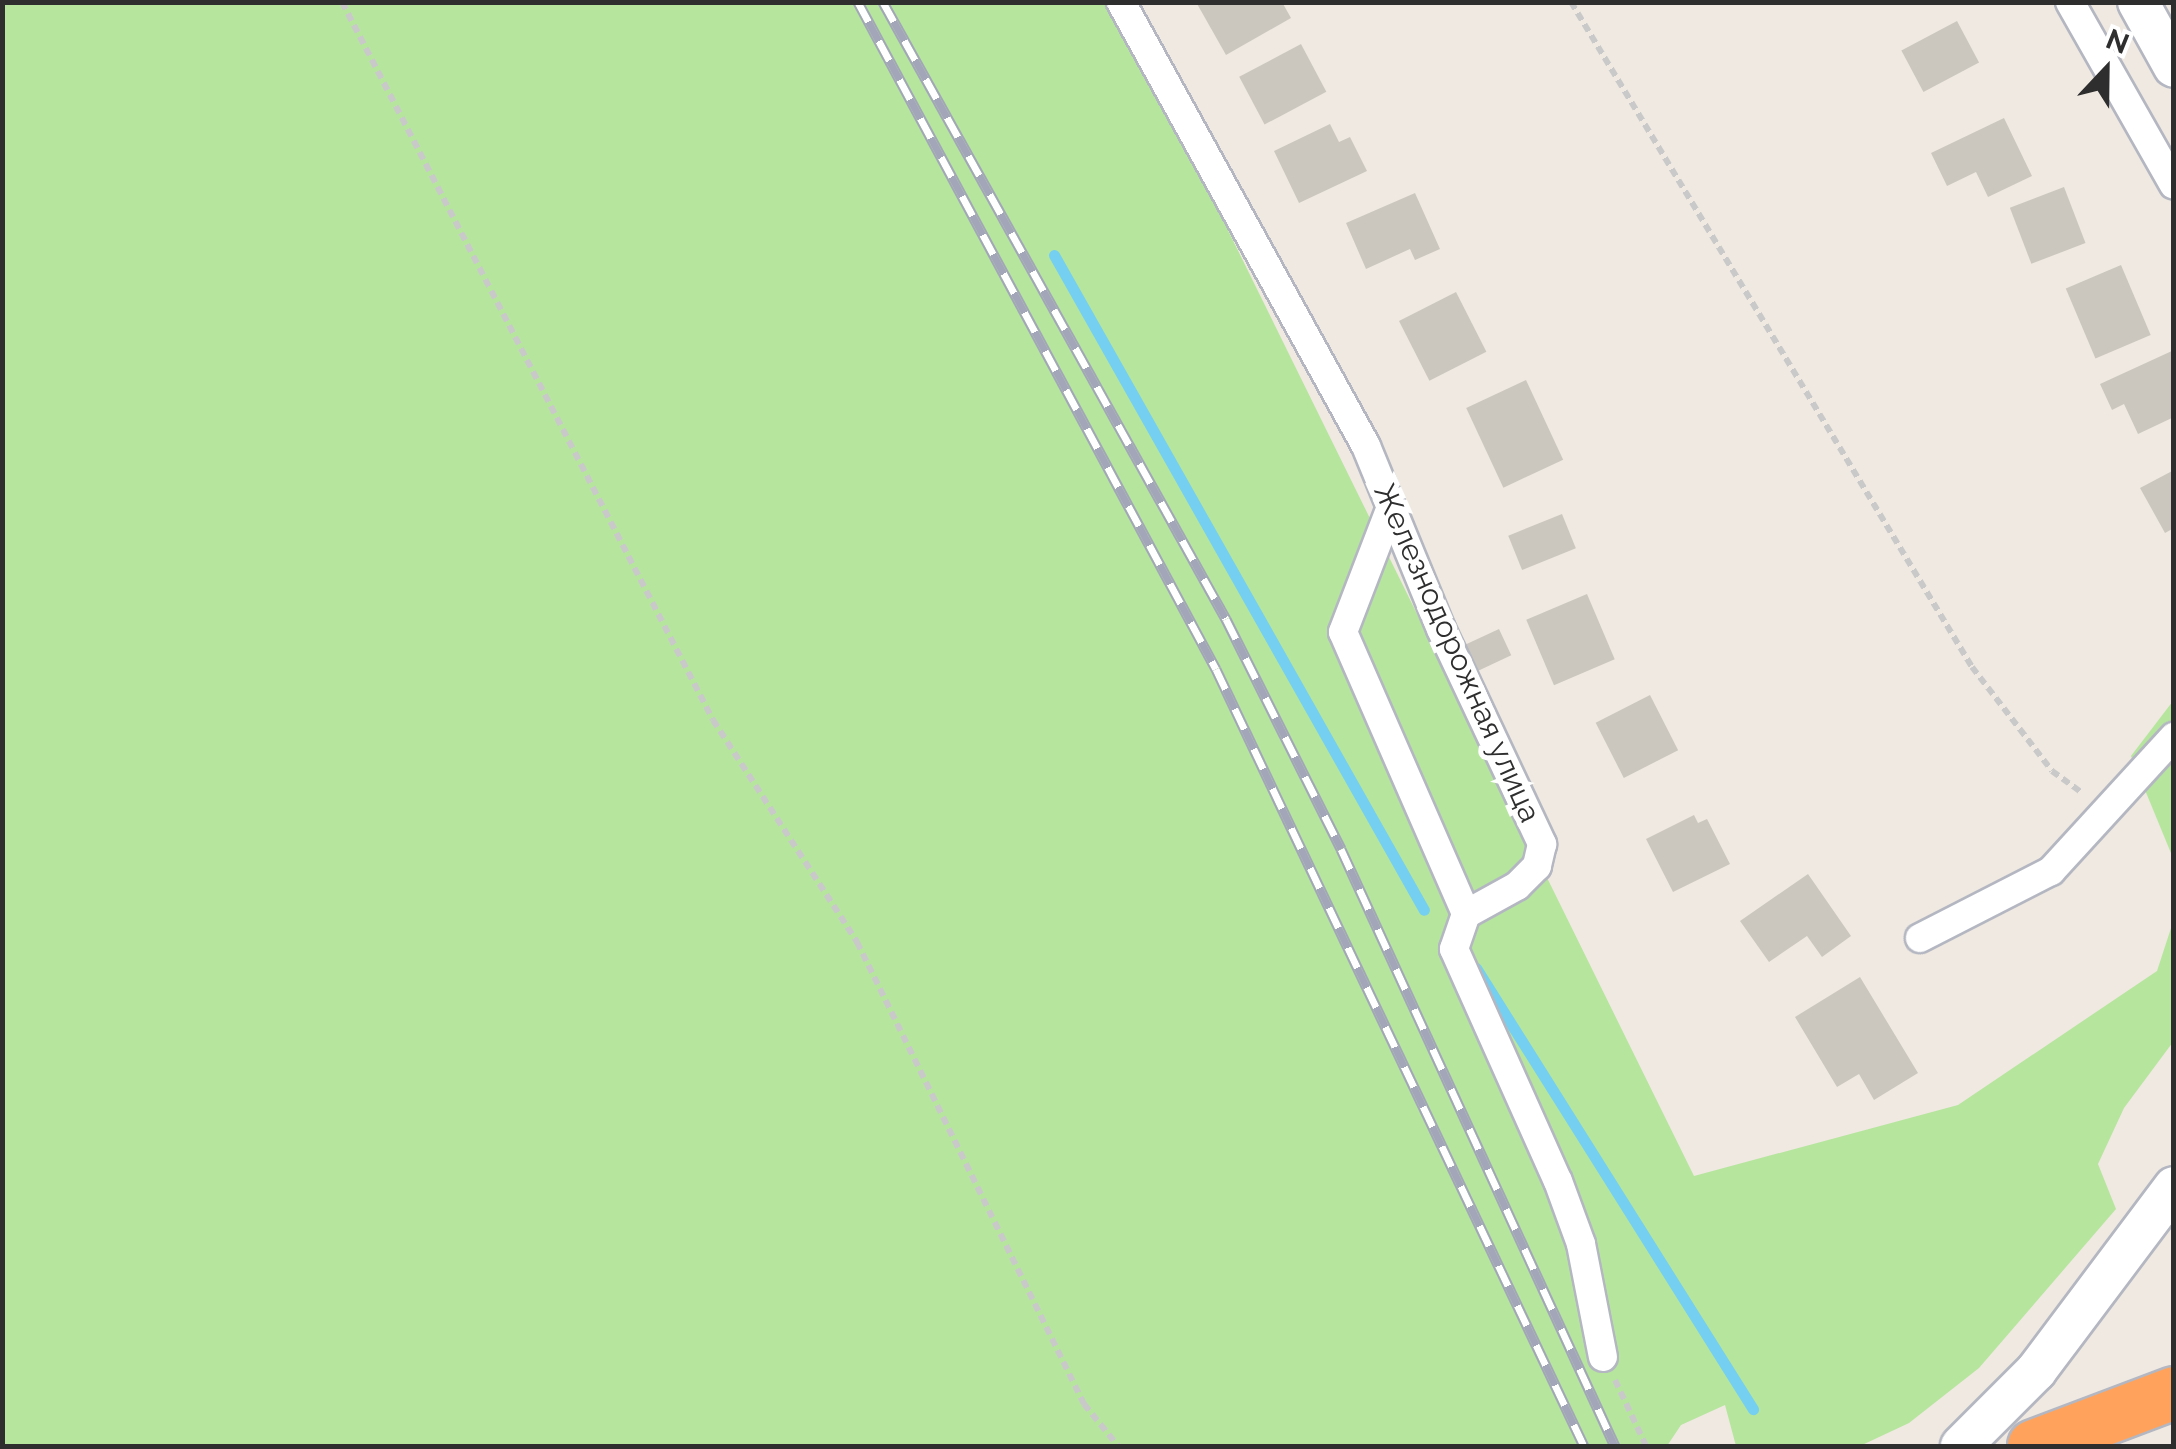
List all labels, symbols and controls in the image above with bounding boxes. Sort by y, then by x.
north arrow [2056,20,2156,120]
text: N [2101,22,2134,61]
street label: Железнодорожная улица [1366,478,1548,828]

